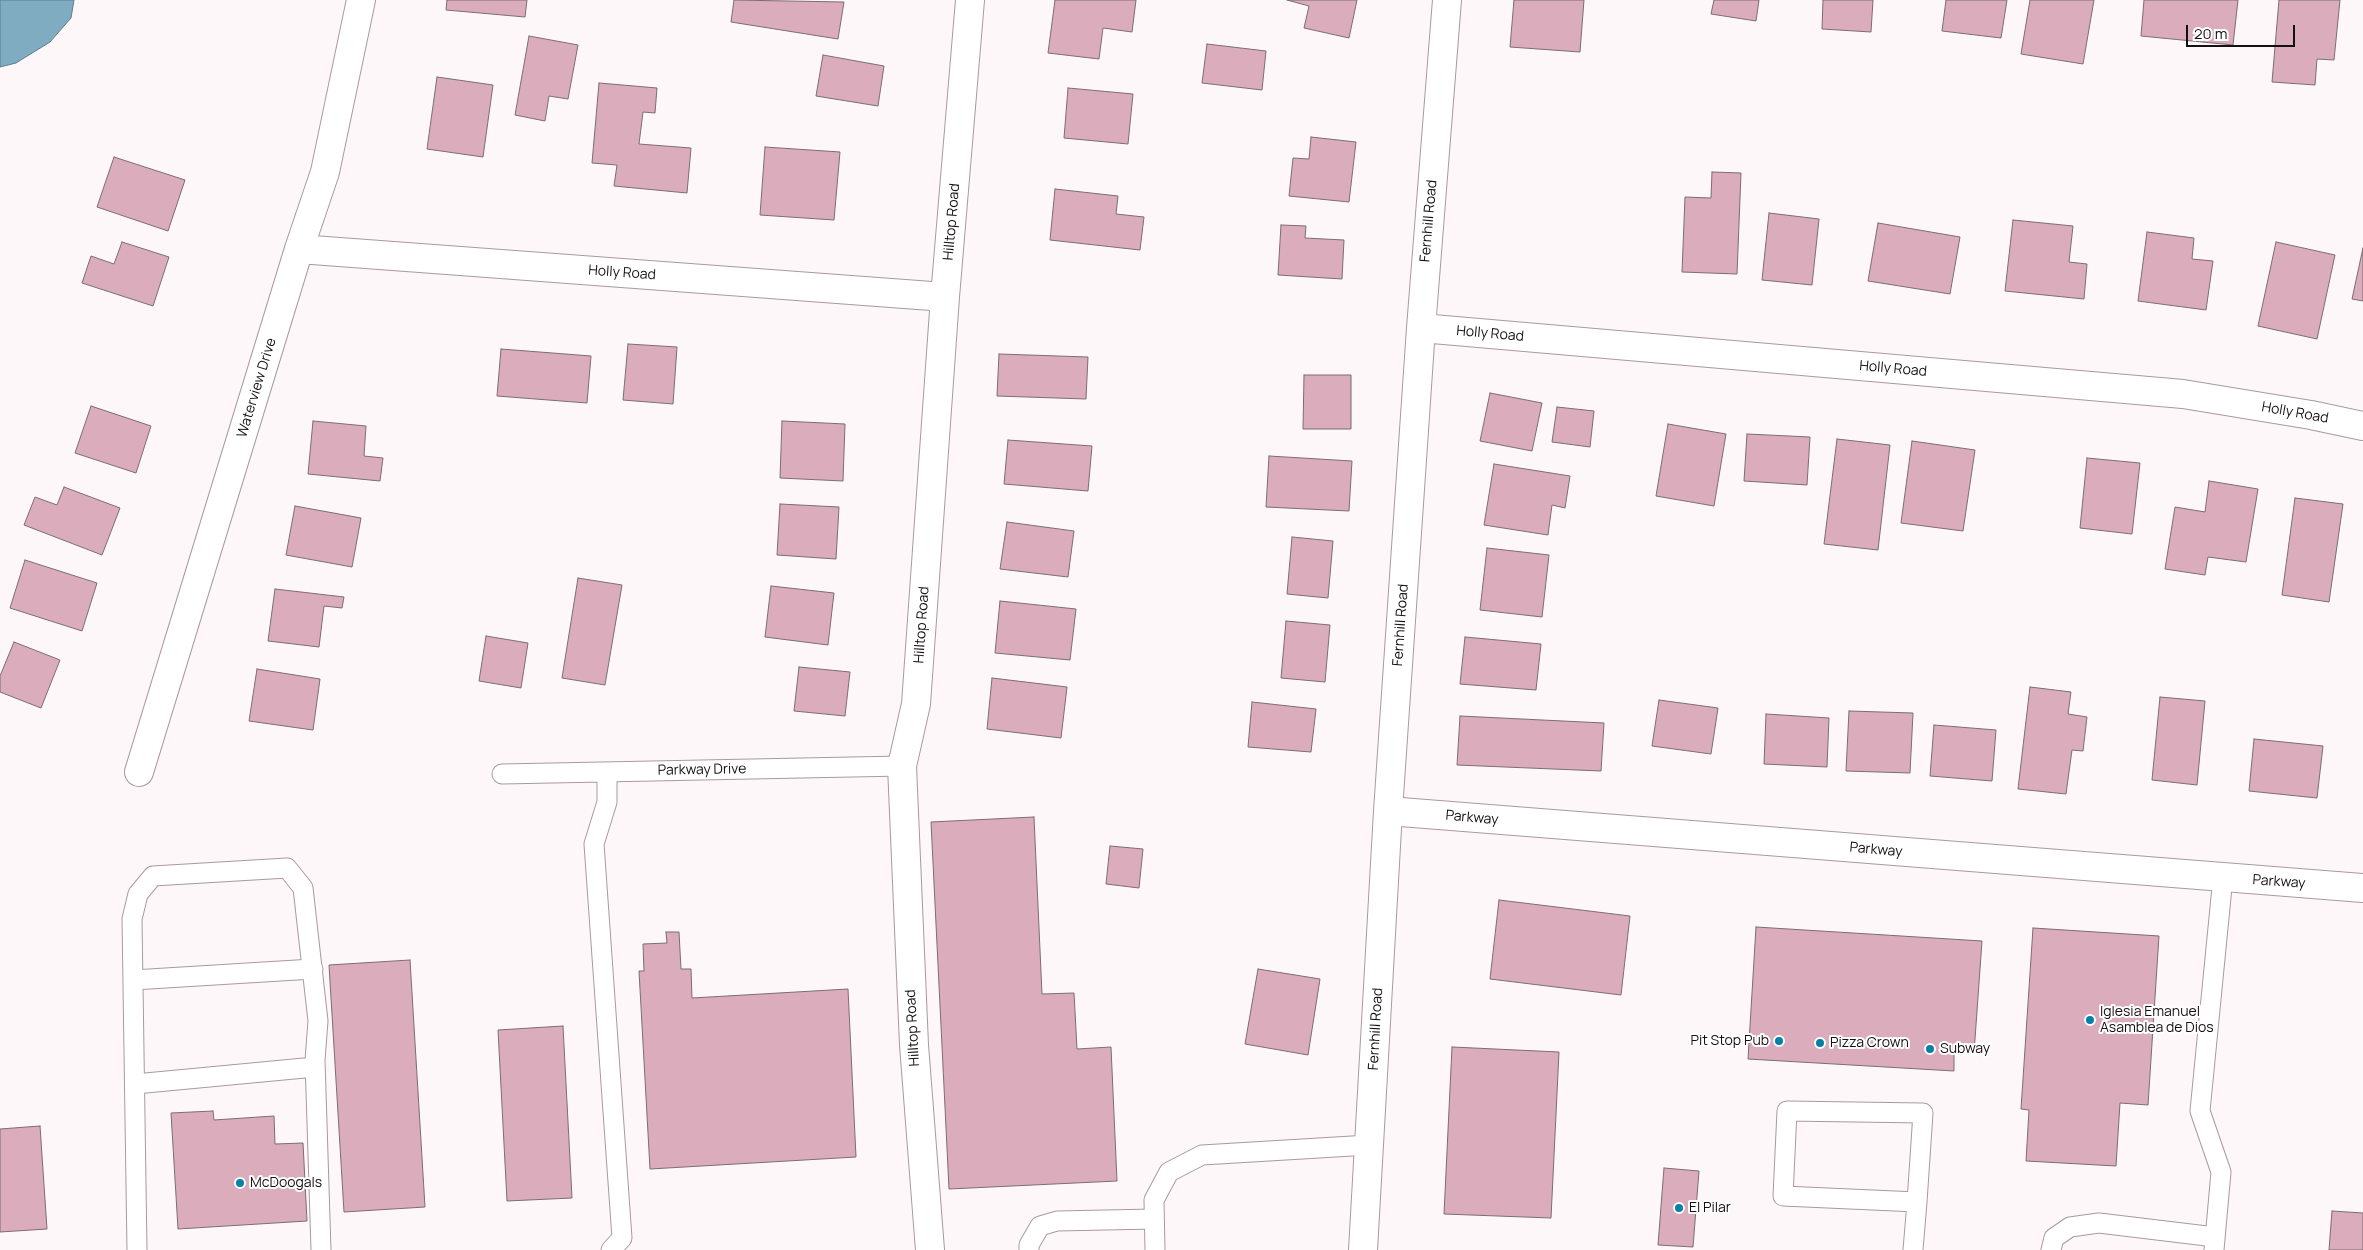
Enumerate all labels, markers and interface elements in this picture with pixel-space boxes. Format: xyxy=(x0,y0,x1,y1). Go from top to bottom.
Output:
scale bar xyxy=(2188,15,2297,47)
text: 20 m xyxy=(2194,23,2227,44)
street label: Fernhill Road xyxy=(1417,179,1441,263)
street label: Hilltop Road xyxy=(940,183,964,261)
street label: Holly Road xyxy=(588,262,656,284)
street label: Holly Road xyxy=(1456,323,1524,345)
street label: Waterview Drive xyxy=(234,336,280,440)
street label: Holly Road xyxy=(1859,358,1927,380)
street label: Holly Road xyxy=(2260,399,2330,427)
street label: Fernhill Road xyxy=(1390,583,1412,667)
street label: Hilltop Road xyxy=(911,586,933,664)
street label: Parkway Drive xyxy=(658,761,746,779)
street label: Parkway xyxy=(1445,807,1499,829)
street label: Parkway xyxy=(1849,839,1903,861)
street label: Parkway xyxy=(2252,872,2306,892)
street label: Fernhill Road xyxy=(1365,987,1387,1071)
street label: Hilltop Road xyxy=(903,989,923,1067)
place label: Iglesia Emanuel Asamblea de Dios xyxy=(2100,1004,2214,1036)
marker: Iglesia Emanuel Asamblea de Dios xyxy=(2084,1014,2096,1026)
place label: Pit Stop Pub xyxy=(1690,1033,1769,1049)
marker: Pit Stop Pub xyxy=(1773,1035,1785,1047)
place label: Pizza Crown xyxy=(1830,1035,1909,1051)
marker: Pizza Crown xyxy=(1814,1037,1826,1049)
place label: Subway xyxy=(1940,1041,1990,1057)
marker: Subway xyxy=(1924,1043,1936,1055)
place label: McDoogals xyxy=(250,1175,322,1191)
marker: McDoogals xyxy=(234,1177,246,1189)
place label: El Pilar xyxy=(1689,1200,1731,1216)
marker: El Pilar xyxy=(1673,1202,1685,1214)

